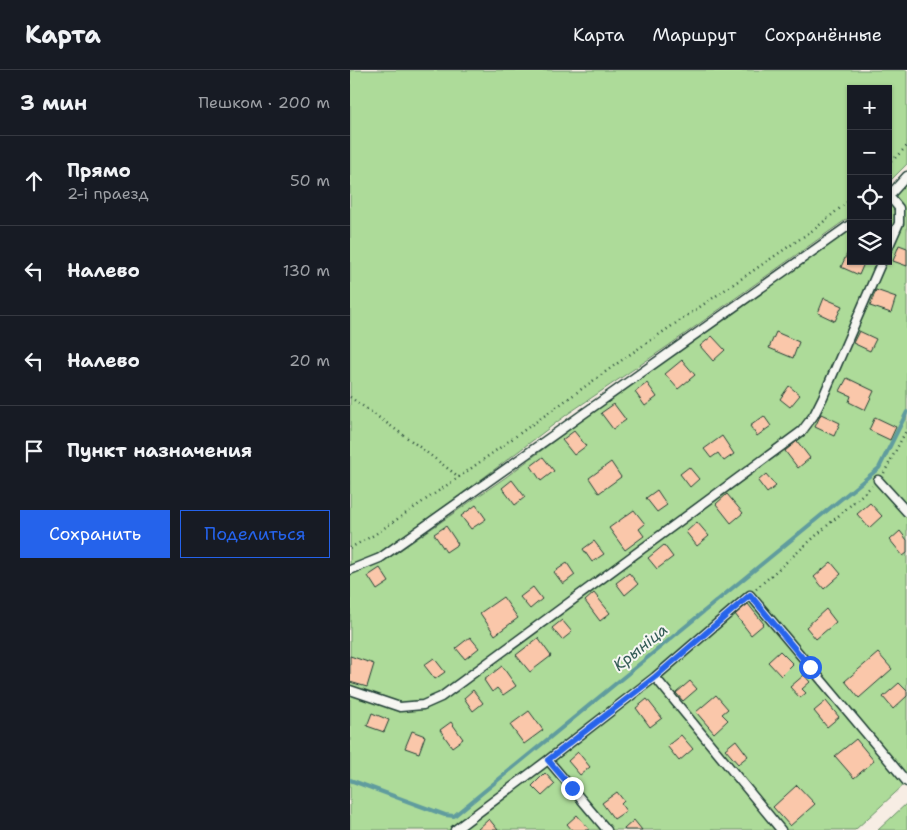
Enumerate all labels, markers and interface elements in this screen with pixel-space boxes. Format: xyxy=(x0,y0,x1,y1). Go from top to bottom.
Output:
text: Карта xyxy=(25,19,101,51)
text: Карта xyxy=(573,23,624,47)
text: Маршрут xyxy=(652,23,736,47)
text: Сохранённые xyxy=(764,23,882,47)
map controls xyxy=(847,85,892,265)
button: + xyxy=(847,85,892,130)
text: 3 мин xyxy=(20,89,87,117)
text: Пешком · 200 m xyxy=(199,92,330,113)
button: − xyxy=(847,130,892,175)
text: Прямо xyxy=(67,158,131,183)
icon: ahead xyxy=(20,167,48,195)
text: 50 m xyxy=(290,170,330,191)
button: locate xyxy=(847,175,892,220)
text: 2-і праезд xyxy=(67,183,149,204)
button: layers xyxy=(847,220,892,265)
icon: left xyxy=(20,257,48,285)
text: Налево xyxy=(67,258,140,283)
text: 130 m xyxy=(283,260,330,281)
icon: left xyxy=(20,347,48,375)
text: Налево xyxy=(67,348,140,373)
text: 20 m xyxy=(289,350,330,371)
icon: arrive xyxy=(20,437,48,465)
text: Пункт назначения xyxy=(67,438,252,463)
button: Сохранить xyxy=(20,510,170,558)
button: Поделиться xyxy=(180,510,330,558)
water label: Крыніца xyxy=(609,619,672,676)
route start xyxy=(799,656,822,679)
route end xyxy=(561,777,584,800)

